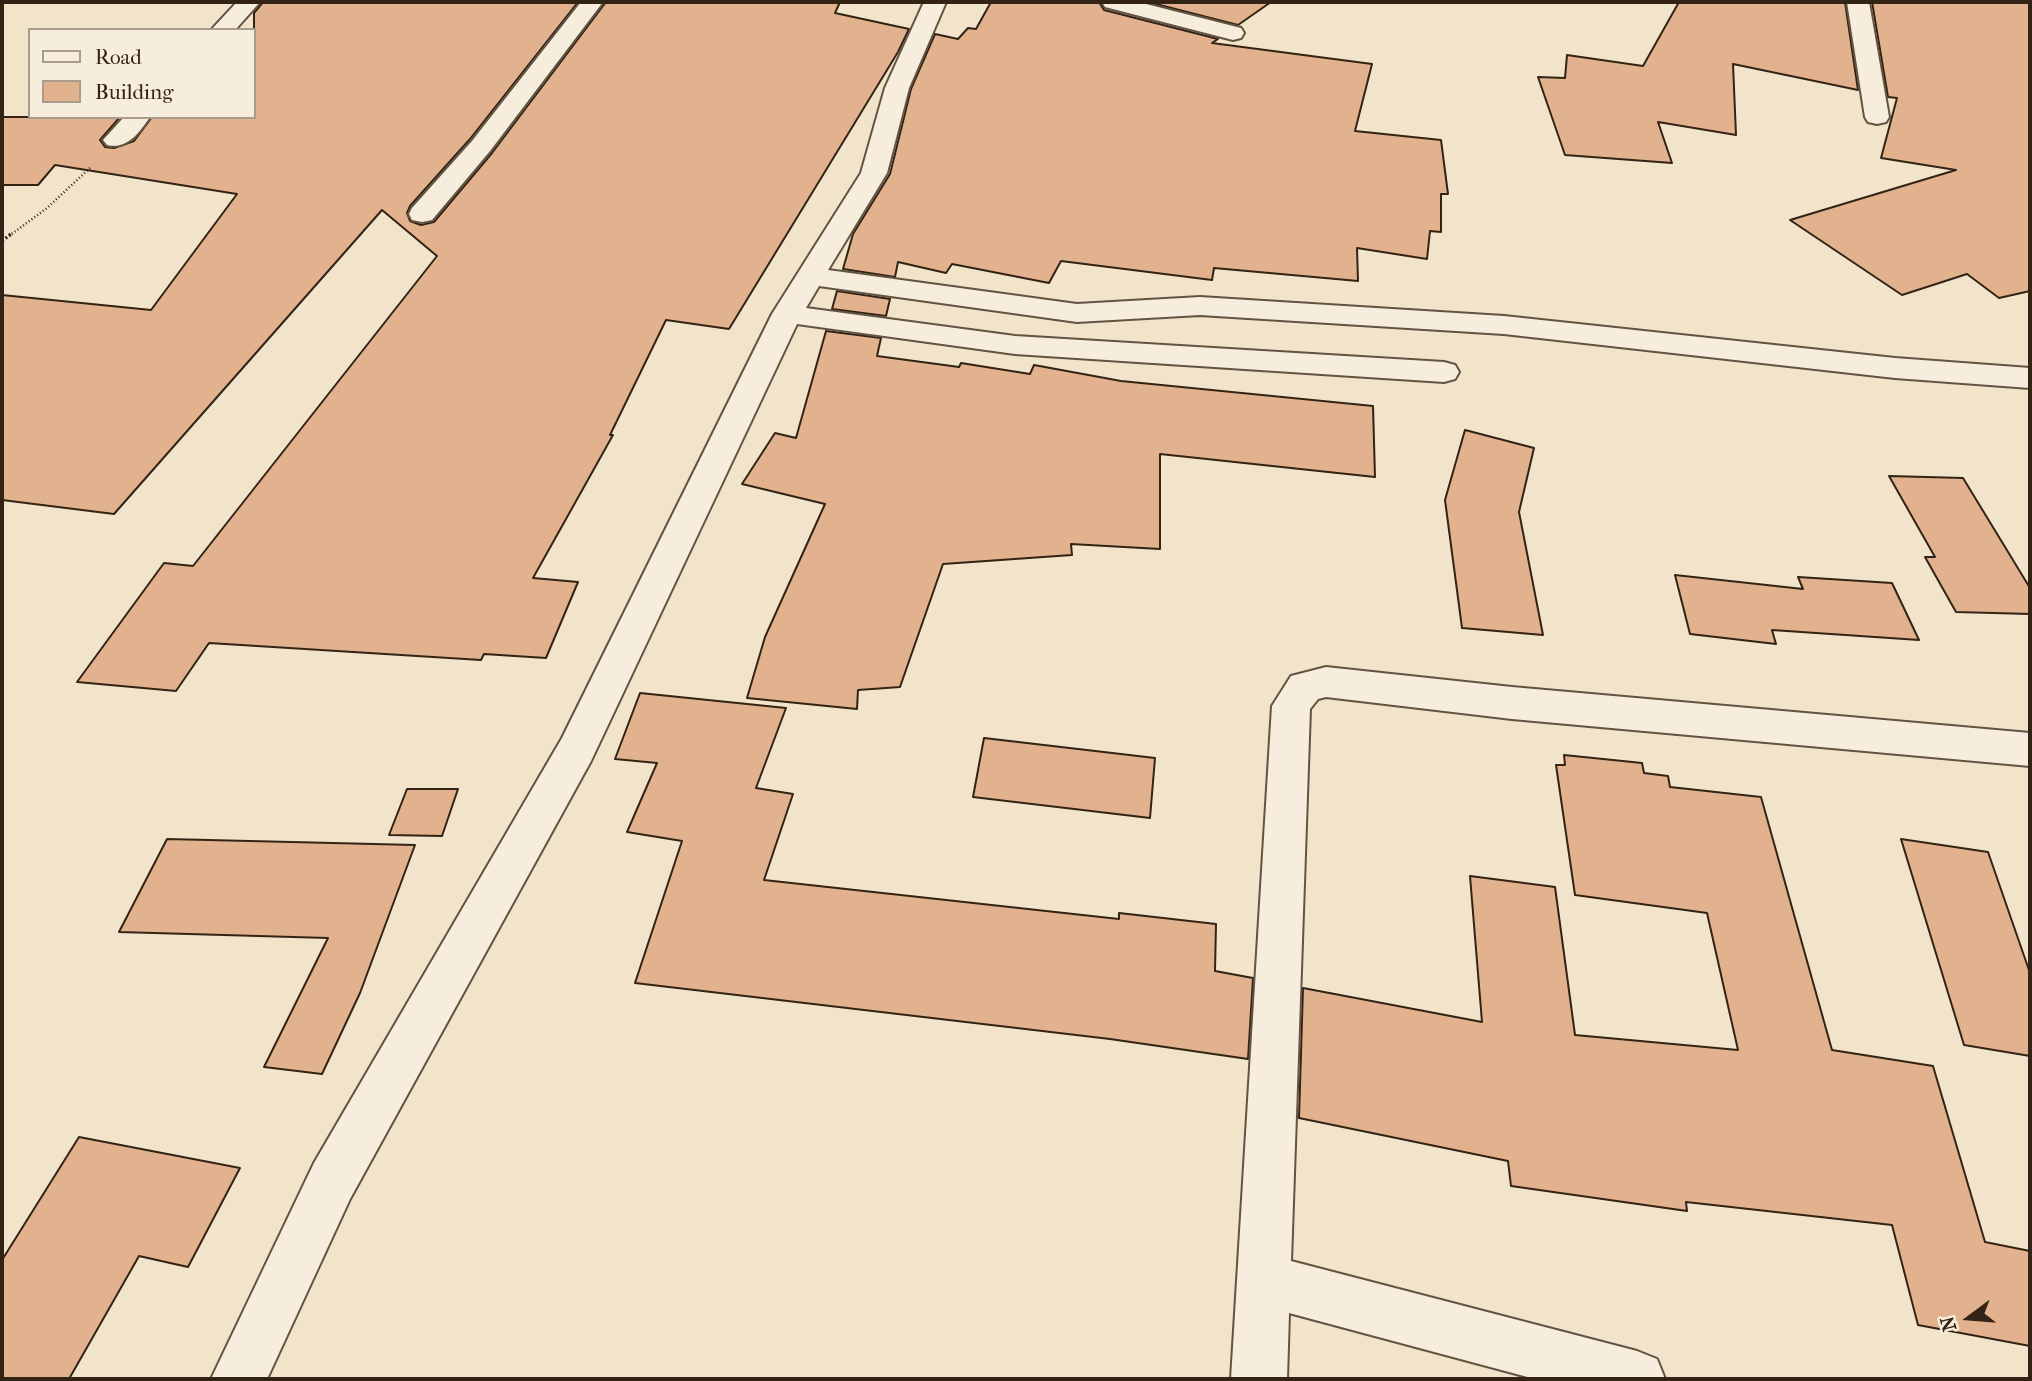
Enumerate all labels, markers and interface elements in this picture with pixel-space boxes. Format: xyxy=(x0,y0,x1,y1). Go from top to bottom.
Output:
legend xyxy=(28,28,256,119)
text: Road xyxy=(95,45,142,69)
text: Building xyxy=(95,80,173,104)
north arrow xyxy=(1934,1283,2004,1353)
text: N xyxy=(1936,1314,1961,1334)

